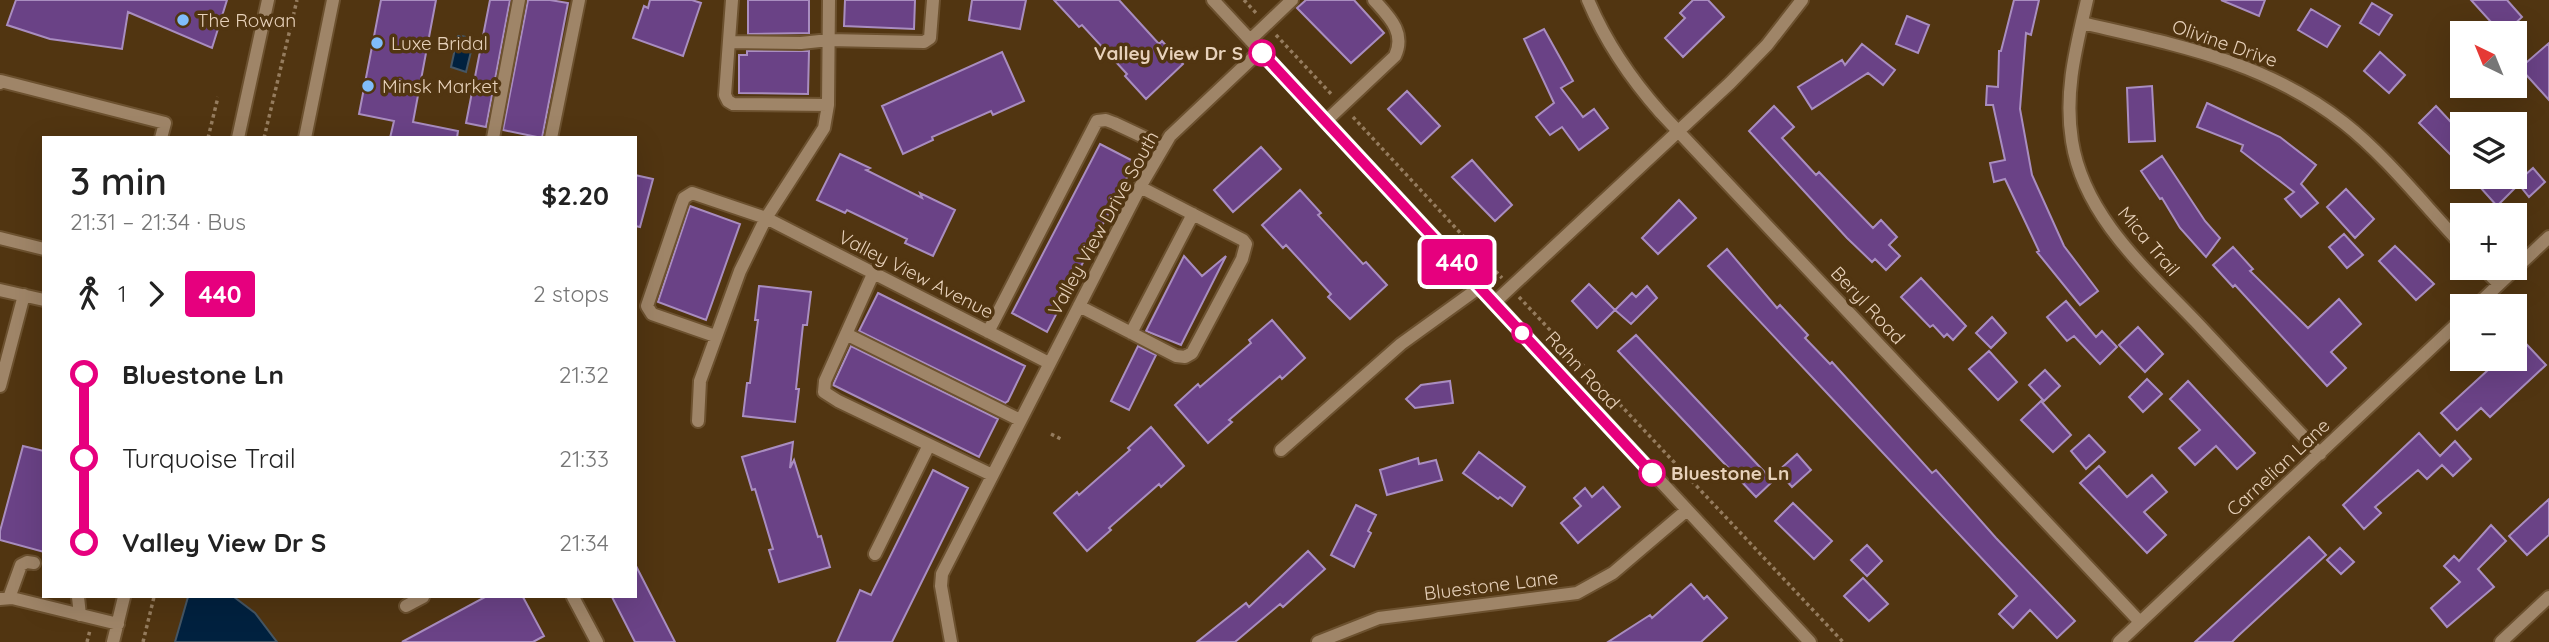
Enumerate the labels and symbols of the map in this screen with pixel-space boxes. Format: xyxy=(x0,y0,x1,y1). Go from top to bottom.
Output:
place label: The Rowan xyxy=(197,8,296,32)
marker: The Rowan xyxy=(175,12,191,28)
street label: Olivine Drive xyxy=(2169,14,2281,72)
north arrow xyxy=(2450,21,2527,98)
place label: Luxe Bridal xyxy=(391,31,488,55)
marker: Luxe Bridal xyxy=(369,35,385,51)
marker: Valley View Dr S xyxy=(1249,40,1275,66)
place label: Valley View Dr S xyxy=(1094,41,1243,65)
place label: Minsk Market xyxy=(382,74,499,98)
marker: Minsk Market xyxy=(360,78,376,94)
street label: Valley View Drive South xyxy=(1042,127,1164,319)
street label: Mica Trail xyxy=(2113,201,2185,281)
street label: Valley View Avenue xyxy=(834,224,998,324)
line badge: 440 xyxy=(1417,239,1497,285)
street label: Beryl Road xyxy=(1826,261,1910,349)
unlabelled marker xyxy=(1512,323,1532,343)
street label: Rahn Road xyxy=(1541,326,1625,414)
street label: Carnelian Lane xyxy=(2221,413,2335,521)
marker: Bluestone Ln xyxy=(1639,460,1665,486)
place label: Bluestone Ln xyxy=(1671,461,1789,485)
street label: Bluestone Lane xyxy=(1422,565,1560,605)

